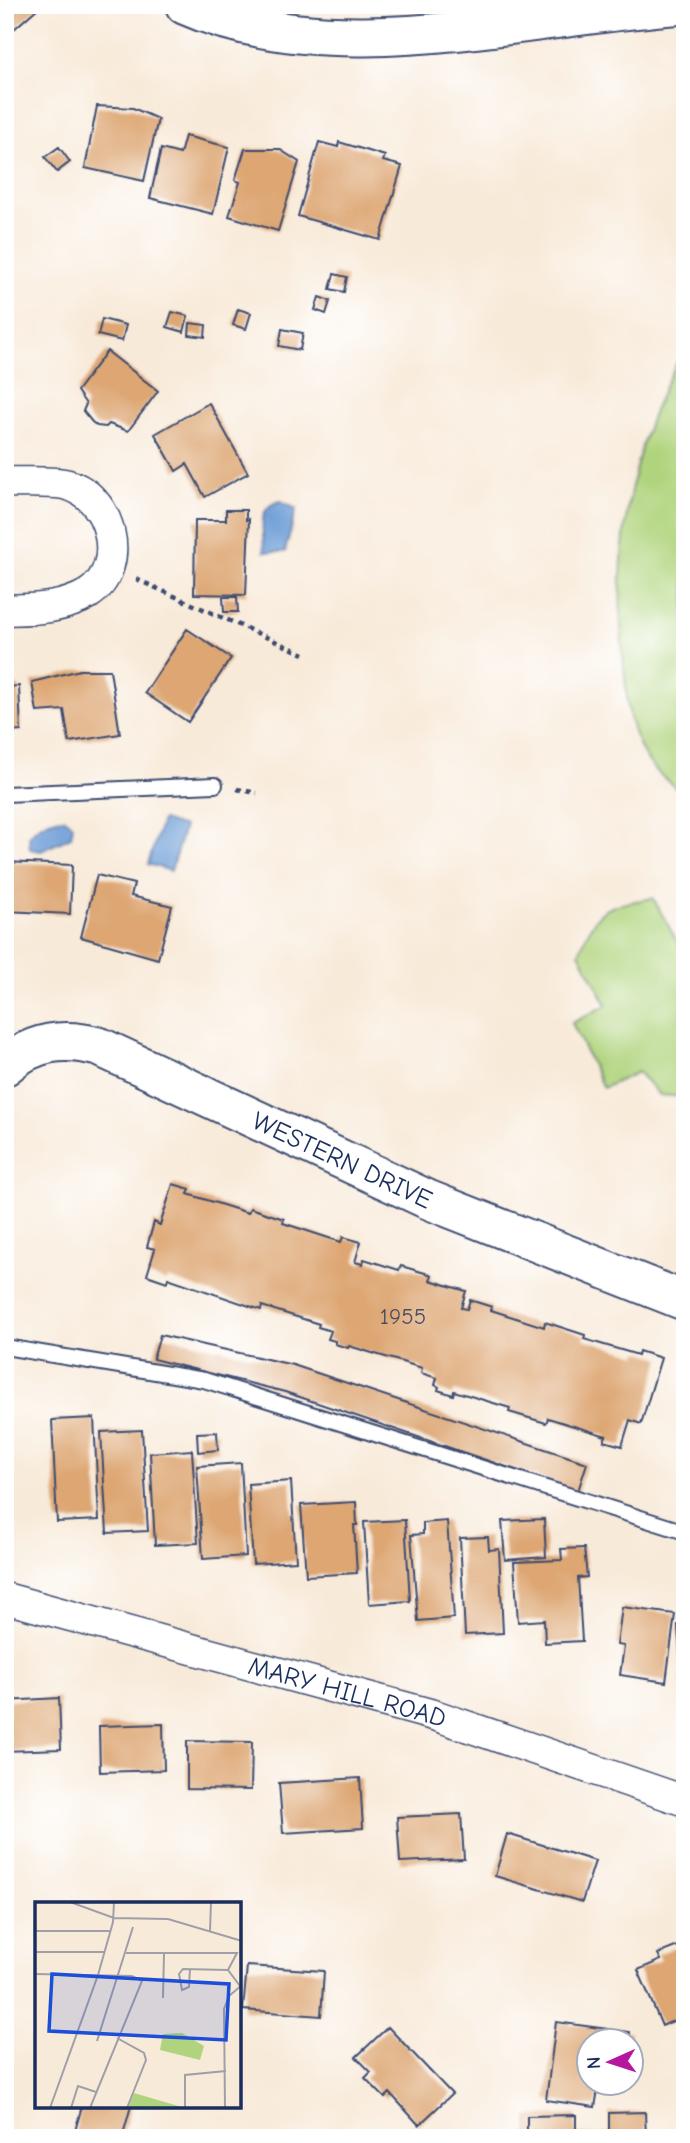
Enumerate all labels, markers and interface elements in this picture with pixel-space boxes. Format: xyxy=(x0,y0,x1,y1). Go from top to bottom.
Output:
street label: WESTERN DRIVE xyxy=(247,1106,437,1215)
house number: 1955 xyxy=(380,1303,426,1330)
street label: MARY HILL ROAD xyxy=(245,1651,450,1734)
inset map xyxy=(35,1902,242,2108)
north arrow xyxy=(574,2028,644,2098)
text: N xyxy=(583,2056,605,2070)

